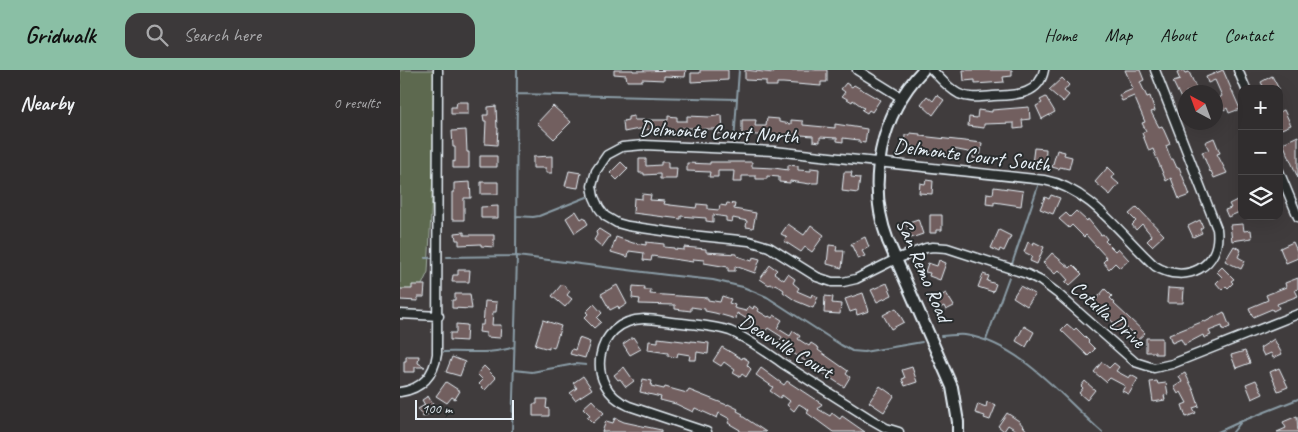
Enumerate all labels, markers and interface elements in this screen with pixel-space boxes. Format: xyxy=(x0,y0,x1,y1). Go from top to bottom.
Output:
search box xyxy=(125,13,475,58)
text: Gridwalk xyxy=(25,20,95,50)
icon: search xyxy=(143,21,171,49)
text: Search here xyxy=(183,23,261,47)
text: Home xyxy=(1044,24,1077,46)
text: Map xyxy=(1105,24,1132,46)
text: About xyxy=(1160,24,1196,46)
text: Contact xyxy=(1224,24,1273,46)
north arrow xyxy=(1178,85,1223,130)
map controls xyxy=(1238,85,1283,220)
button: + xyxy=(1238,85,1283,130)
text: Nearby xyxy=(20,90,73,116)
text: 0 results xyxy=(333,93,380,113)
street label: Delmonte Court North xyxy=(639,115,800,149)
button: − xyxy=(1238,130,1283,175)
street label: Delmonte Court South xyxy=(892,132,1053,178)
button: layers xyxy=(1238,175,1283,220)
street label: San Remo Road xyxy=(890,214,959,329)
street label: Cotulla Drive xyxy=(1065,274,1152,354)
street label: Deauville Court xyxy=(734,308,839,385)
scale bar xyxy=(415,397,514,420)
text: 100 m xyxy=(422,400,452,417)

